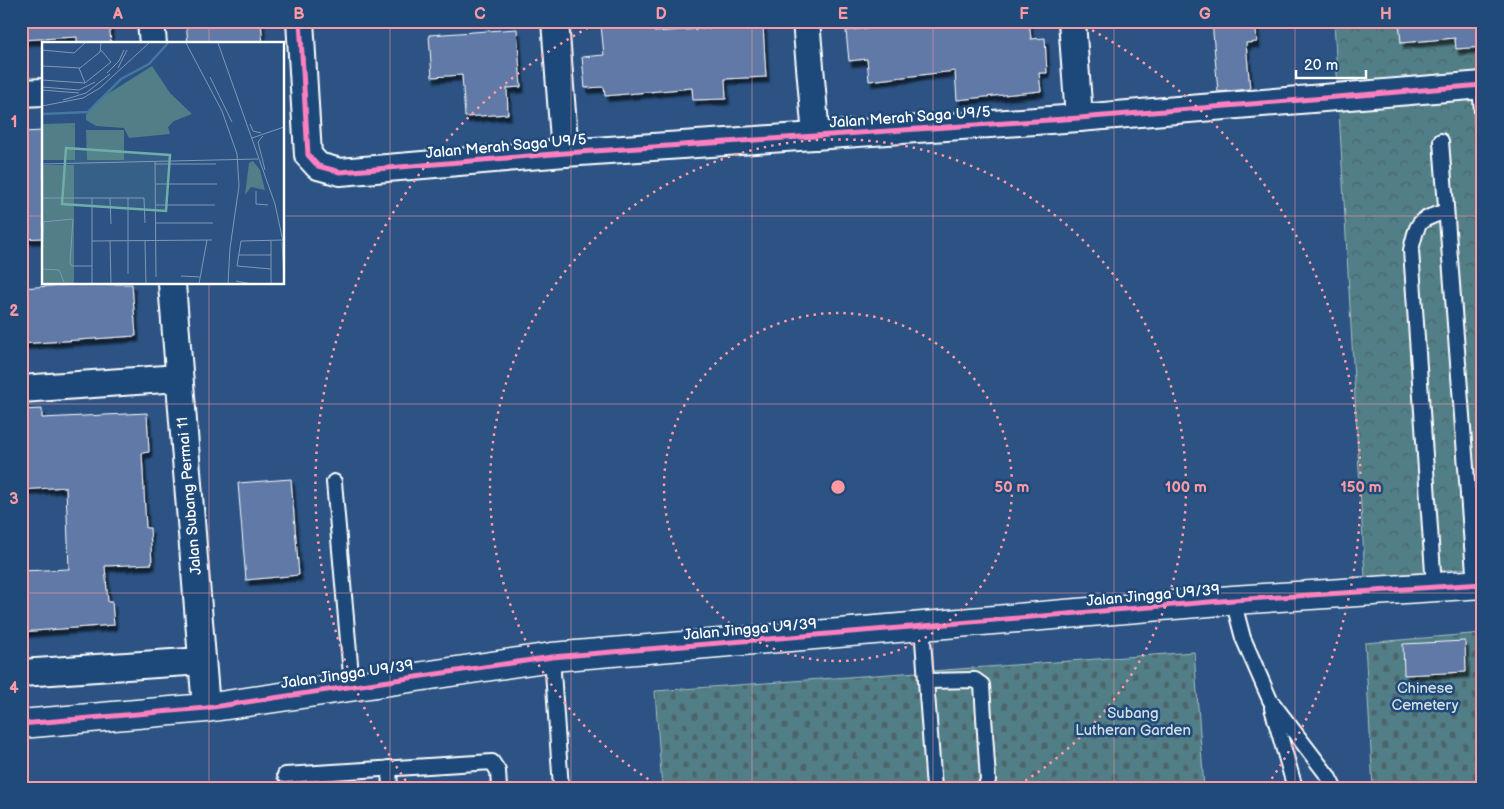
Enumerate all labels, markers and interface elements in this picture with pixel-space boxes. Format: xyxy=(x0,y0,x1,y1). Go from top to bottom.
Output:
text: A xyxy=(112,5,123,24)
text: B xyxy=(293,5,305,24)
text: C xyxy=(474,5,486,24)
text: D xyxy=(655,5,667,24)
text: E xyxy=(838,5,848,24)
text: F xyxy=(1019,5,1029,24)
text: G xyxy=(1199,5,1211,24)
text: H xyxy=(1380,5,1392,24)
inset map xyxy=(42,42,285,285)
scale bar xyxy=(1296,48,1366,80)
text: 20 m xyxy=(1304,56,1338,75)
street label: Jalan Merah Saga U9/5 xyxy=(829,102,991,133)
text: 1 xyxy=(11,113,17,132)
street label: Jalan Merah Saga U9/5 xyxy=(425,130,587,163)
text: 2 xyxy=(9,302,19,321)
street label: Jalan Subang Permai 11 xyxy=(173,416,206,576)
centre of rings xyxy=(829,478,847,496)
text: 50 m xyxy=(995,478,1030,497)
text: 100 m xyxy=(1165,478,1207,497)
text: 150 m xyxy=(1340,478,1382,497)
text: 3 xyxy=(9,490,19,509)
street label: Jalan Jingga U9/39 xyxy=(1086,580,1221,611)
street label: Jalan Jingga U9/39 xyxy=(683,614,818,645)
street label: Jalan Jingga U9/39 xyxy=(280,656,415,693)
text: 4 xyxy=(9,679,19,698)
park label: Chinese Cemetery xyxy=(1392,679,1459,715)
park label: Subang Lutheran Garden xyxy=(1075,704,1191,740)

